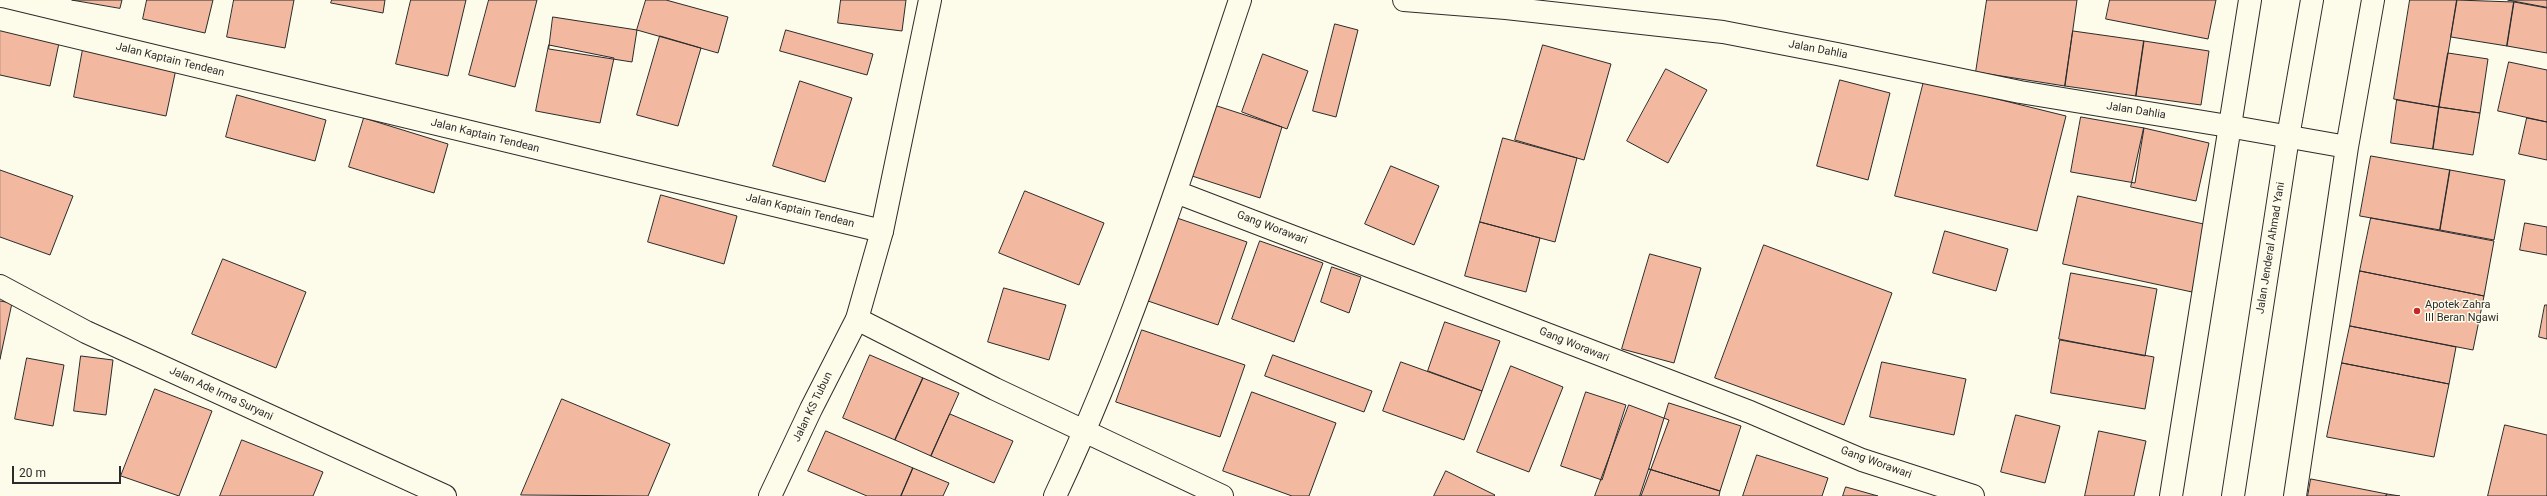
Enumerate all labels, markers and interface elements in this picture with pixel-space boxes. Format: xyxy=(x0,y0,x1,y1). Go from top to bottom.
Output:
street label: Jalan Dahlia xyxy=(1787,38,1849,62)
street label: Jalan Kaptain Tendean xyxy=(114,40,226,80)
street label: Jalan Dahlia xyxy=(2105,100,2167,122)
street label: Jalan Kaptain Tendean xyxy=(429,116,541,156)
street label: Jalan Jenderal Ahmad Yani xyxy=(2254,181,2288,315)
street label: Jalan Kaptain Tendean xyxy=(744,191,856,231)
street label: Gang Worawari xyxy=(1235,208,1309,248)
place label: Apotek Zahra III Beran Ngawi xyxy=(2425,298,2499,324)
marker: Apotek Zahra III Beran Ngawi xyxy=(2412,306,2422,316)
street label: Gang Worawari xyxy=(1537,325,1611,365)
street label: Jalan Ade Irma Suryani xyxy=(167,364,275,424)
street label: Jalan KS Tubun xyxy=(790,370,836,444)
street label: Gang Worawari xyxy=(1839,444,1913,482)
scale bar xyxy=(14,458,123,484)
text: 20 m xyxy=(19,466,46,480)

